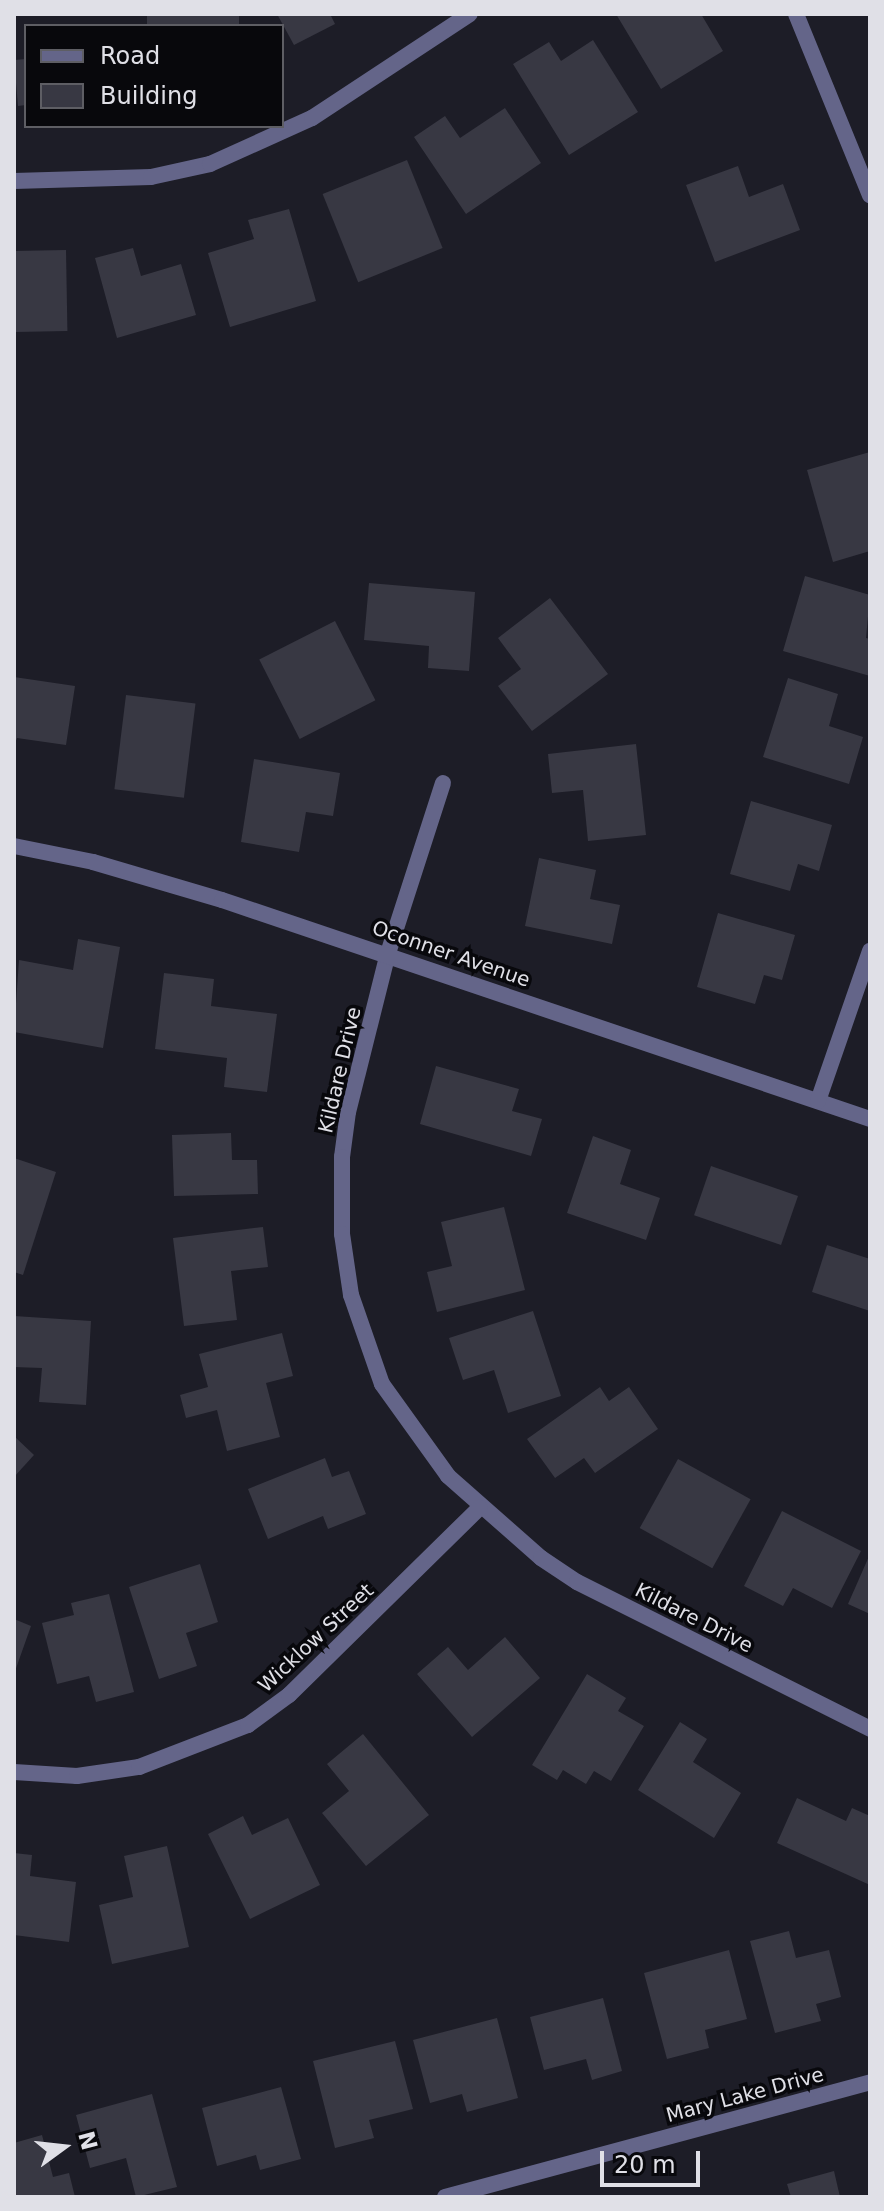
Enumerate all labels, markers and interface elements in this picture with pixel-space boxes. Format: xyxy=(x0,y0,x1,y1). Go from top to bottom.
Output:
legend xyxy=(24,24,284,128)
text: Road xyxy=(100,42,160,70)
text: Building xyxy=(100,82,197,110)
street label: Oconner Avenue xyxy=(369,916,533,992)
street label: Kildare Drive xyxy=(314,1004,366,1136)
street label: Kildare Drive xyxy=(631,1578,757,1658)
street label: Wicklow Street xyxy=(253,1579,379,1697)
street label: Mary Lake Drive xyxy=(664,2062,826,2128)
north arrow xyxy=(24,2107,104,2187)
text: N xyxy=(73,2129,102,2153)
scale bar xyxy=(604,2135,704,2185)
text: 20 m xyxy=(614,2151,676,2179)

